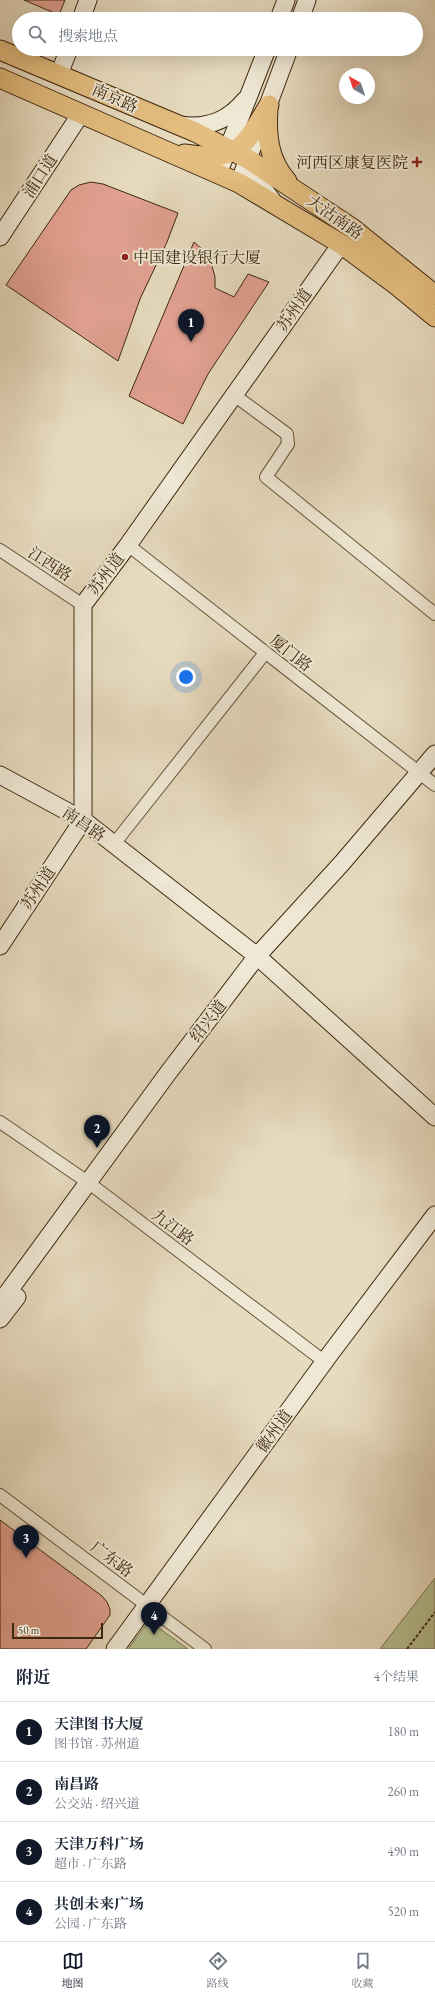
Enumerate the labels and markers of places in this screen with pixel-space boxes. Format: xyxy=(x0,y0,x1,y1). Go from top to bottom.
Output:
place label: 河西区康复医院 xyxy=(296,152,408,173)
marker: 河西区康复医院 xyxy=(411,156,423,168)
place label: 中国建设银行大厦 xyxy=(133,247,261,268)
marker: 中国建设银行大厦 xyxy=(120,252,130,262)
pin: 1 xyxy=(178,309,204,342)
pin: 2 xyxy=(84,1115,110,1148)
pin: 3 xyxy=(13,1525,39,1558)
pin: 4 xyxy=(141,1602,167,1635)

